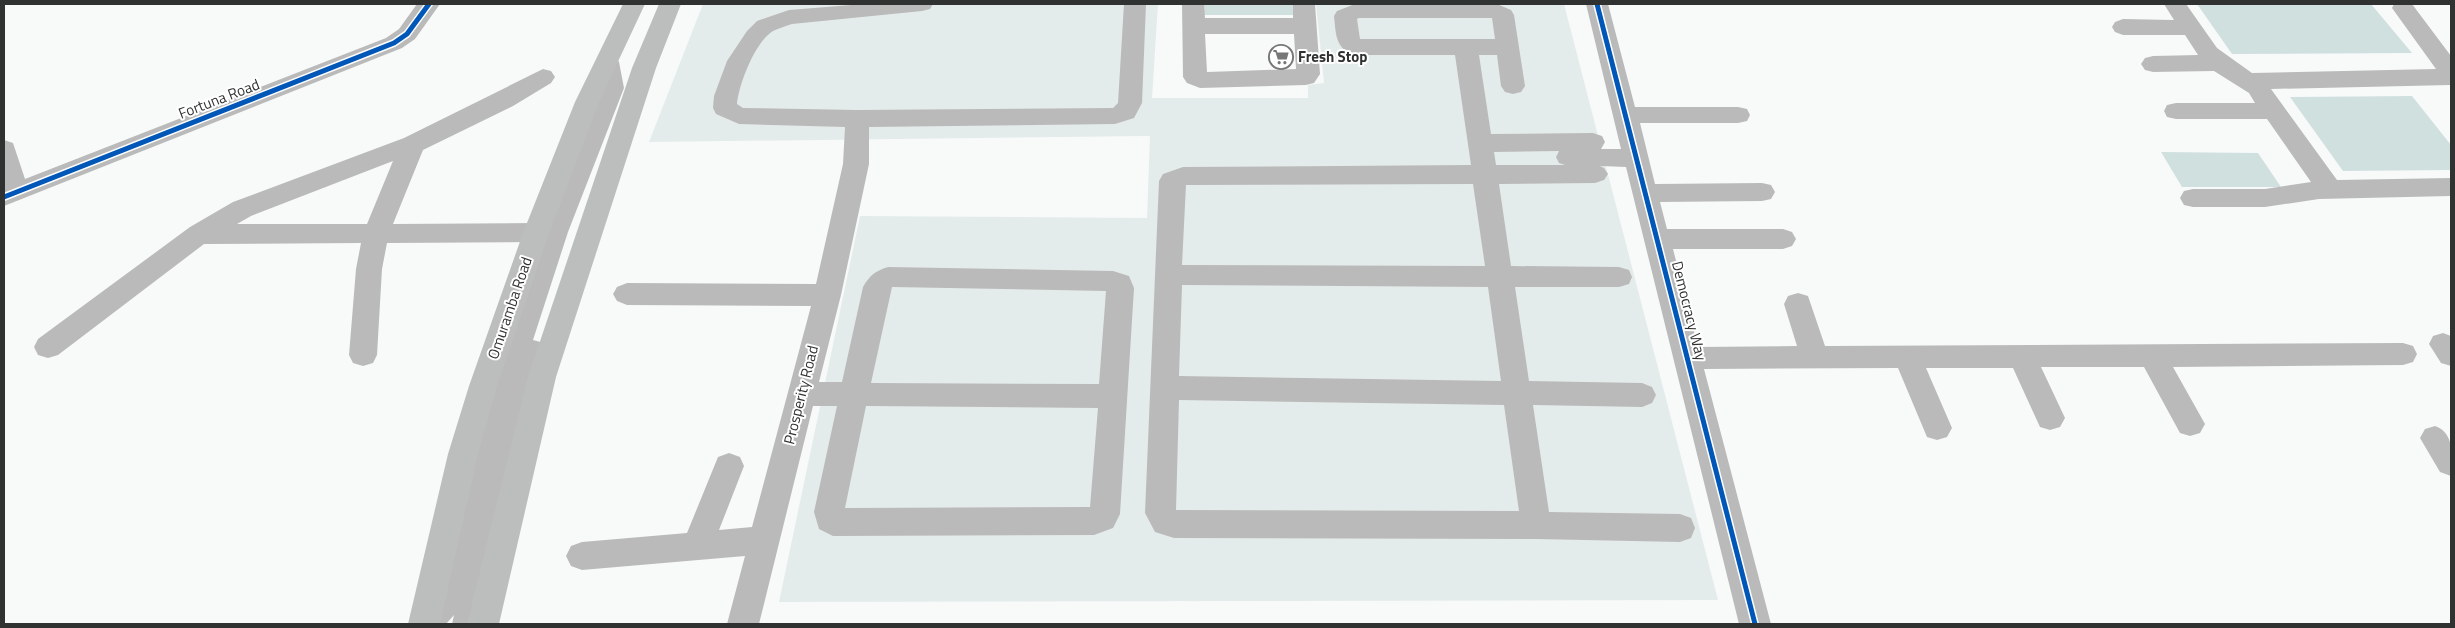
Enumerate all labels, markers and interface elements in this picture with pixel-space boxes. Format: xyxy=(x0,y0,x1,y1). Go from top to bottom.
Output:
supermarket icon: Fresh Stop xyxy=(1268,44,1294,70)
place label: Fresh Stop xyxy=(1298,45,1367,68)
street label: Fortuna Road xyxy=(175,73,263,125)
street label: Omuramba Road xyxy=(481,254,538,362)
street label: Democracy Way xyxy=(1666,259,1713,363)
street label: Prosperity Road xyxy=(777,343,824,447)

